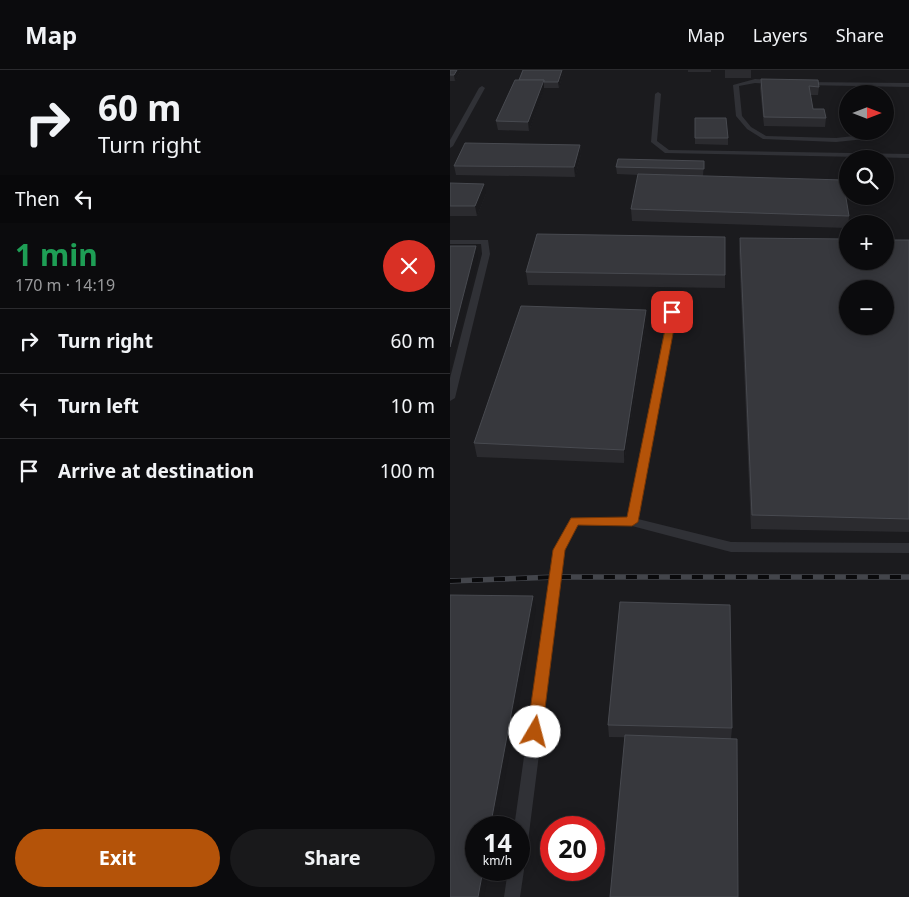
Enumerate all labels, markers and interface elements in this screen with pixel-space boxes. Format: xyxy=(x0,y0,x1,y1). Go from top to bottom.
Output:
text: Map xyxy=(25,18,77,51)
text: Map xyxy=(687,23,725,47)
text: Layers xyxy=(753,23,808,47)
text: Share xyxy=(836,23,884,47)
text: 60 m xyxy=(98,84,181,131)
north arrow xyxy=(839,85,894,140)
map controls xyxy=(839,85,894,335)
icon: right xyxy=(15,90,80,155)
text: Turn right xyxy=(98,129,201,159)
button: search xyxy=(839,150,894,205)
icon: left xyxy=(70,185,98,213)
text: Then xyxy=(15,186,60,212)
button: + xyxy=(839,215,894,270)
text: 1 min xyxy=(15,234,98,275)
button: close xyxy=(383,240,435,292)
text: 170 m · 14:19 xyxy=(15,274,115,296)
button: − xyxy=(839,280,894,335)
pin xyxy=(651,291,693,333)
icon: arrive xyxy=(658,298,686,326)
icon: right xyxy=(15,327,43,355)
text: Turn right xyxy=(58,328,153,354)
text: 60 m xyxy=(391,328,435,354)
icon: left xyxy=(15,392,43,420)
text: Turn left xyxy=(58,393,139,419)
text: 10 m xyxy=(391,393,435,419)
icon: arrive xyxy=(15,457,43,485)
text: Arrive at destination xyxy=(58,458,254,484)
text: 100 m xyxy=(380,458,435,484)
position arrow xyxy=(508,705,560,757)
speed limit sign: 20 xyxy=(540,816,605,881)
text: 14 xyxy=(483,825,512,859)
button: Exit xyxy=(15,829,220,887)
button: Share xyxy=(230,829,435,887)
text: km/h xyxy=(483,852,512,869)

